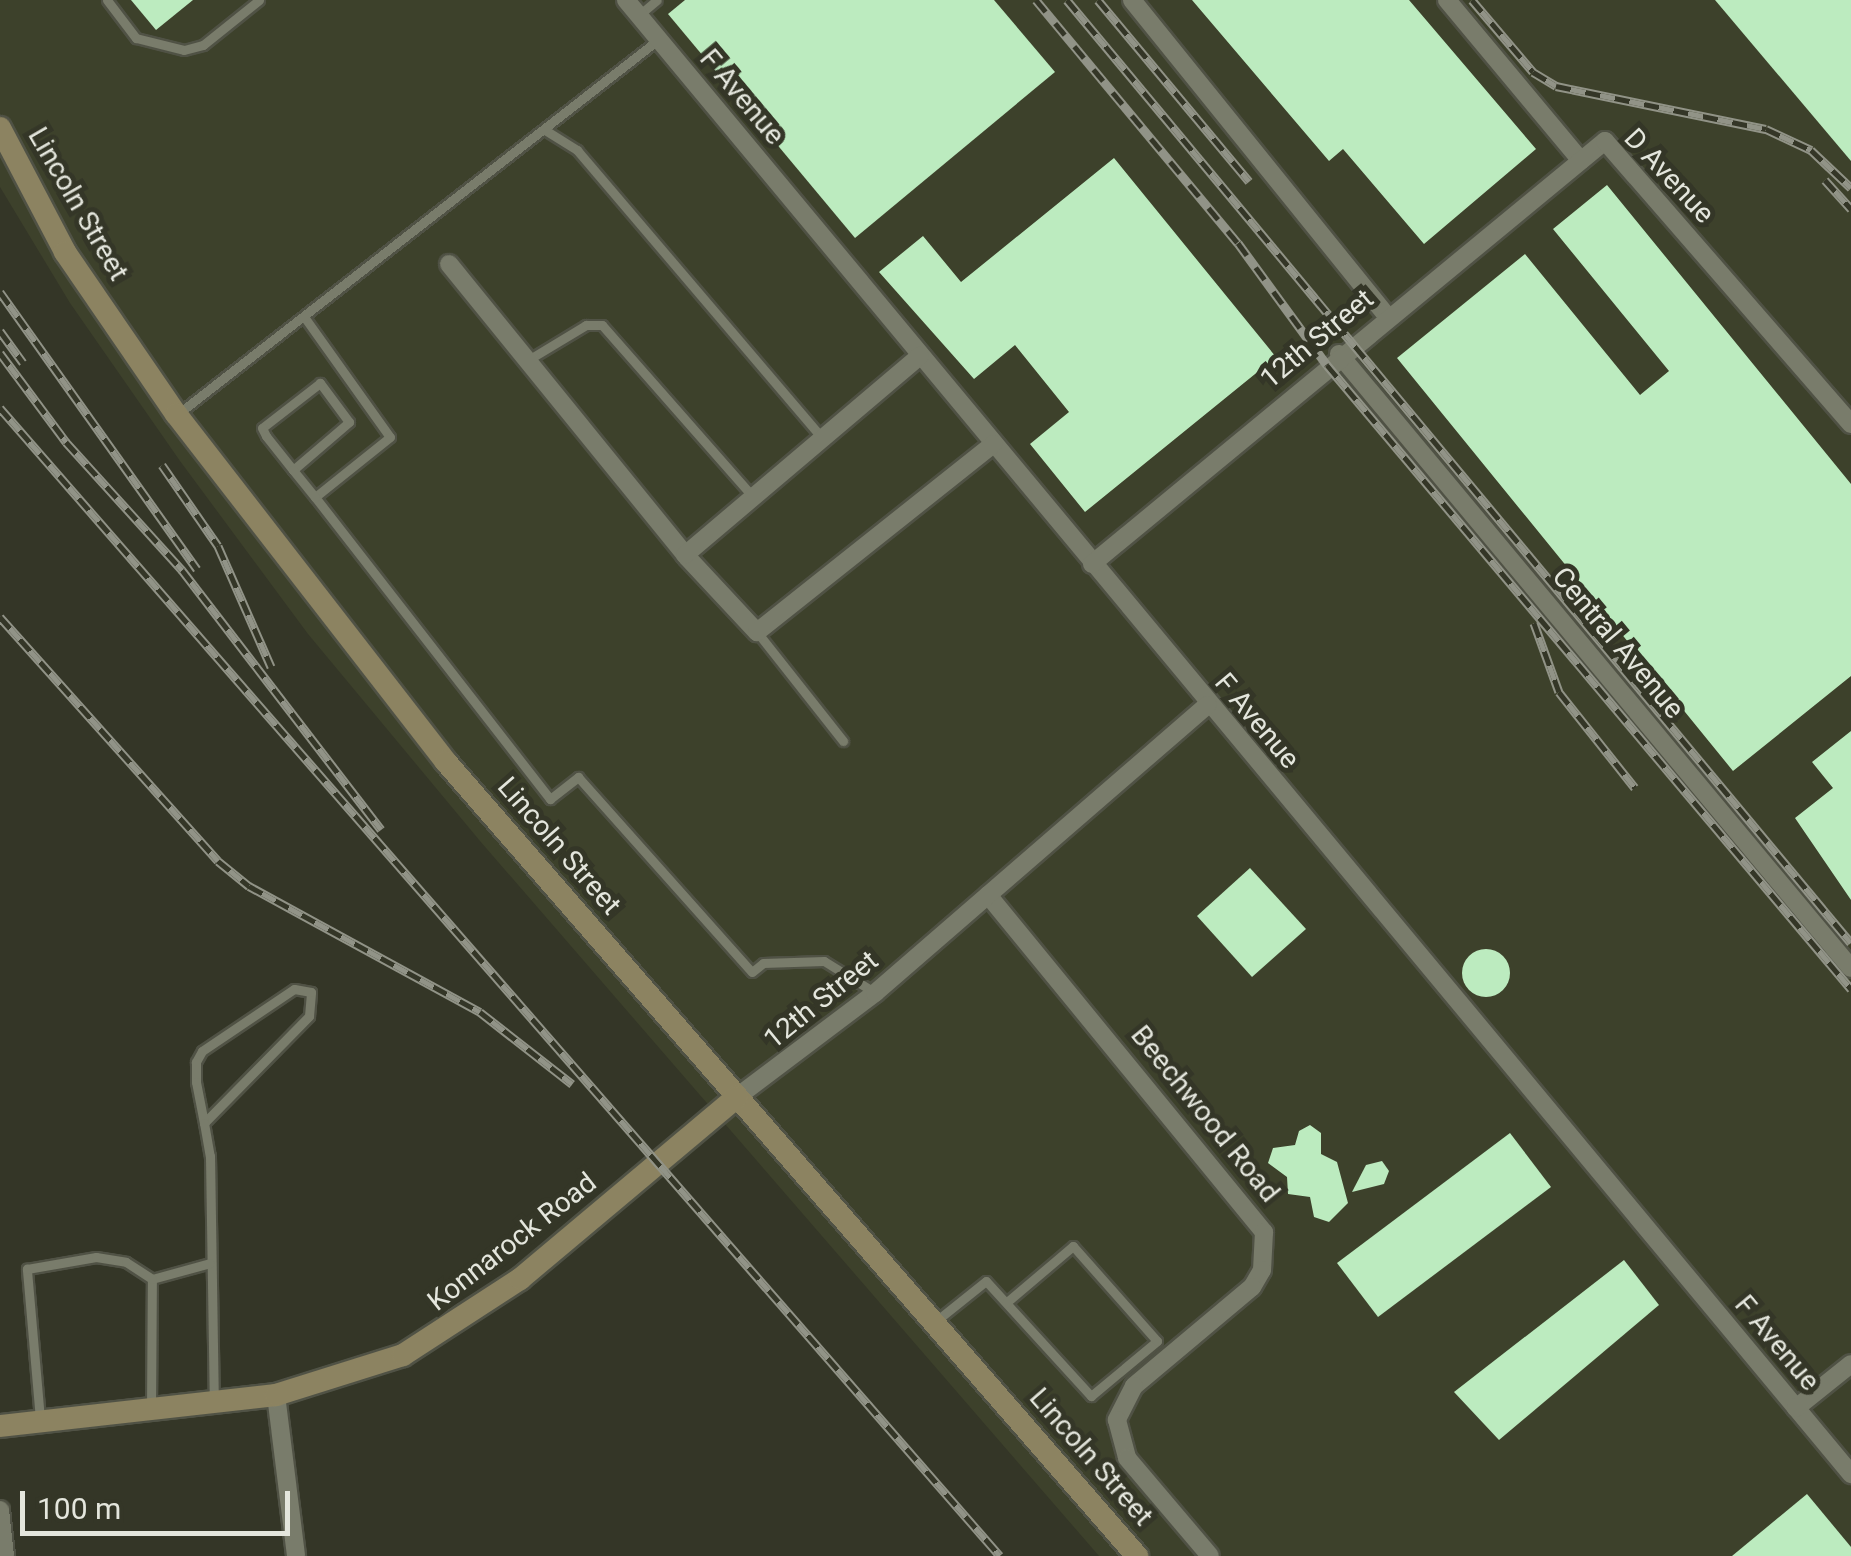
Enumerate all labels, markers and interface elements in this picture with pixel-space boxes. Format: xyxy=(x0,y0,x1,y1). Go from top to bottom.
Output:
street label: F Avenue xyxy=(692,43,792,151)
street label: Lincoln Street xyxy=(21,122,135,286)
street label: D Avenue xyxy=(1617,122,1721,230)
street label: 12th Street xyxy=(1254,282,1380,396)
street label: Central Avenue xyxy=(1545,561,1691,725)
street label: F Avenue xyxy=(1207,667,1307,775)
street label: Lincoln Street xyxy=(490,770,628,922)
street label: 12th Street xyxy=(757,944,885,1056)
street label: Beechwood Road xyxy=(1124,1019,1286,1209)
street label: Konnarock Road xyxy=(421,1166,603,1318)
street label: F Avenue xyxy=(1727,1289,1827,1397)
street label: Lincoln Street xyxy=(1022,1381,1160,1533)
scale bar xyxy=(25,1471,295,1533)
text: 100 m xyxy=(37,1491,121,1526)

